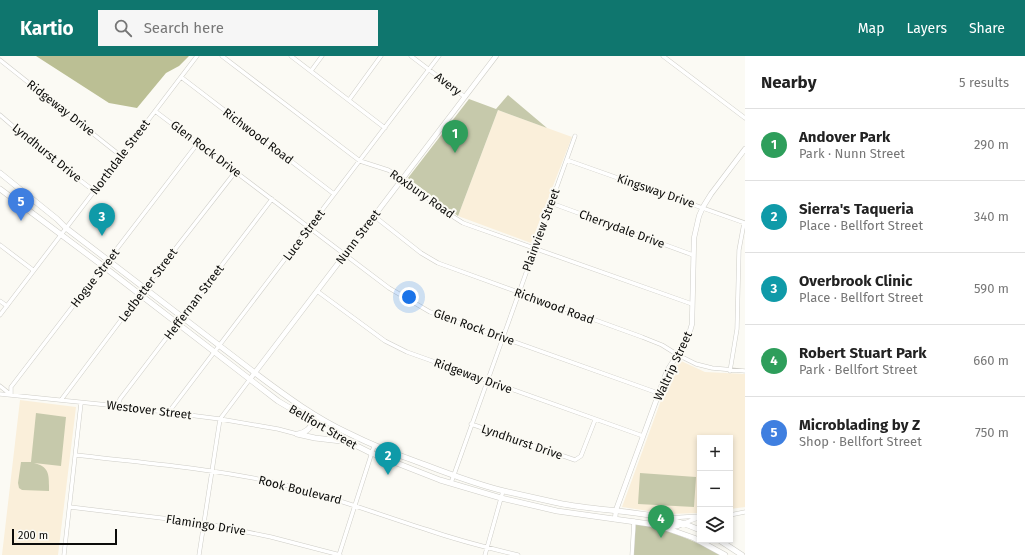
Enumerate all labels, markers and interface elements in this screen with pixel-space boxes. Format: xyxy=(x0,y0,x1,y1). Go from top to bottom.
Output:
search box xyxy=(98,10,378,46)
text: Kartio xyxy=(20,17,74,40)
icon: search xyxy=(112,17,134,39)
text: Search here xyxy=(144,19,224,37)
text: Map xyxy=(858,20,884,37)
text: Layers xyxy=(906,20,947,37)
text: Share xyxy=(969,20,1005,37)
street label: Avery xyxy=(432,69,464,99)
text: Nearby xyxy=(761,72,816,93)
text: 5 results xyxy=(959,75,1009,90)
street label: Ridgeway Drive xyxy=(24,77,98,139)
street label: Richwood Road xyxy=(220,105,296,167)
street label: Northdale Street xyxy=(87,116,153,197)
street label: Glen Rock Drive xyxy=(168,118,244,180)
pin: 1 xyxy=(442,120,468,153)
street label: Lyndhurst Drive xyxy=(10,121,84,185)
text: Andover Park xyxy=(799,128,890,146)
text: 1 xyxy=(771,137,777,152)
text: 290 m xyxy=(974,137,1009,152)
text: Park · Nunn Street xyxy=(799,146,905,161)
street label: Roxbury Road xyxy=(387,167,457,221)
street label: Kingsway Drive xyxy=(615,171,697,211)
street label: Plainview Street xyxy=(519,186,563,273)
pin: 5 xyxy=(8,188,34,221)
text: Sierra's Taqueria xyxy=(799,200,914,218)
pin: 3 xyxy=(89,203,115,236)
street label: Luce Street xyxy=(280,206,328,263)
street label: Nunn Street xyxy=(333,206,384,267)
street label: Cherrydale Drive xyxy=(577,207,667,251)
text: 2 xyxy=(771,209,777,224)
text: 340 m xyxy=(974,209,1009,224)
text: Place · Bellfort Street xyxy=(799,218,923,233)
street label: Hogue Street xyxy=(68,245,123,310)
street label: Ledbetter Street xyxy=(116,245,181,325)
street label: Heffernan Street xyxy=(161,261,227,342)
text: Overbrook Clinic xyxy=(799,272,912,290)
text: 3 xyxy=(771,281,777,296)
text: 590 m xyxy=(974,281,1009,296)
street label: Richwood Road xyxy=(512,285,596,327)
your location xyxy=(399,287,419,307)
text: Place · Bellfort Street xyxy=(799,290,923,305)
street label: Glen Rock Drive xyxy=(432,306,516,348)
street label: Waltrip Street xyxy=(651,329,695,403)
text: Robert Stuart Park xyxy=(799,344,927,362)
text: 4 xyxy=(770,353,778,368)
text: 660 m xyxy=(973,353,1009,368)
street label: Ridgeway Drive xyxy=(432,355,514,397)
text: Park · Bellfort Street xyxy=(799,362,917,377)
street label: Westover Street xyxy=(106,398,193,422)
street label: Bellfort Street xyxy=(286,402,360,453)
text: Microblading by Z xyxy=(799,416,920,434)
street label: Lyndhurst Drive xyxy=(480,422,564,462)
text: 5 xyxy=(771,425,777,440)
text: 750 m xyxy=(975,425,1009,440)
text: Shop · Bellfort Street xyxy=(799,434,922,449)
map controls xyxy=(697,435,733,543)
button: + xyxy=(697,435,733,471)
pin: 2 xyxy=(375,442,401,475)
button: − xyxy=(697,471,733,507)
street label: Rook Boulevard xyxy=(257,473,343,507)
pin: 4 xyxy=(648,505,674,538)
button: layers xyxy=(697,507,733,543)
street label: Flamingo Drive xyxy=(165,512,247,538)
scale bar xyxy=(12,527,117,546)
text: 200 m xyxy=(18,529,48,542)

